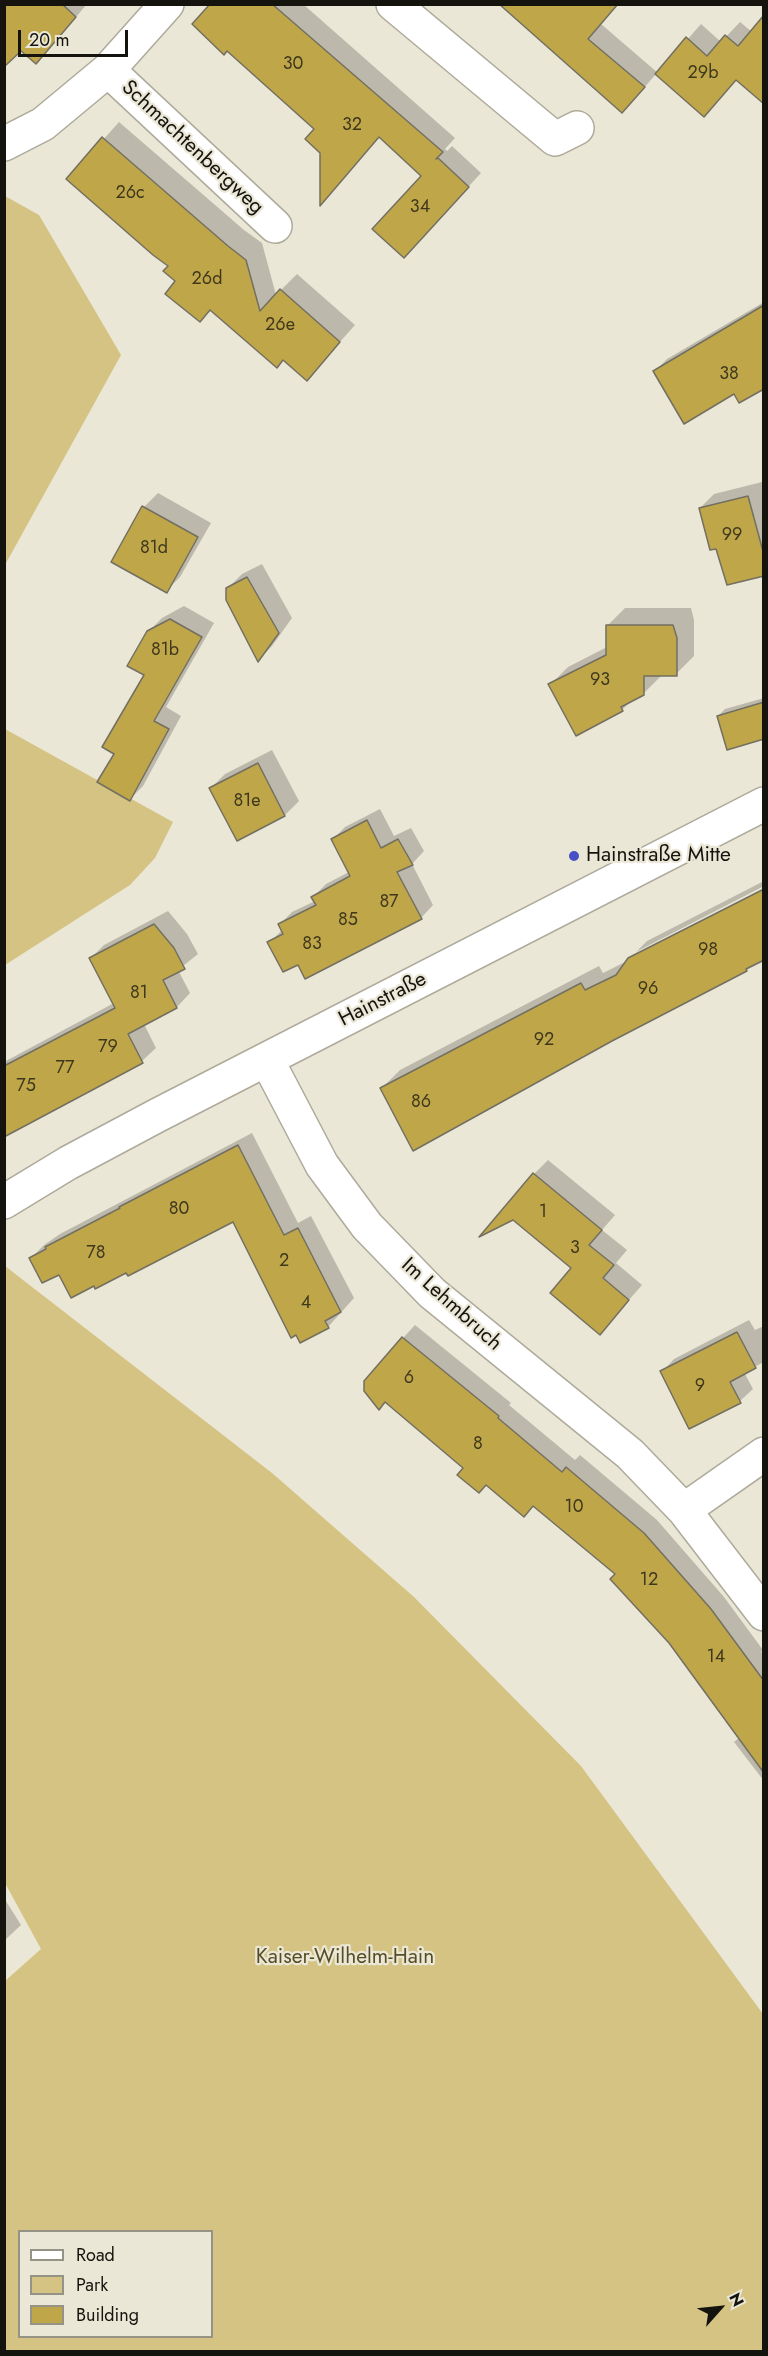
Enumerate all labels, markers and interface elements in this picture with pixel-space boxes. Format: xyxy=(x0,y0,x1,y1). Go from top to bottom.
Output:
scale bar xyxy=(21,18,130,56)
text: 20 m xyxy=(29,27,69,53)
house number: 30 xyxy=(283,54,303,76)
house number: 29b xyxy=(688,63,718,85)
street label: Schmachtenbergweg xyxy=(116,76,268,220)
house number: 32 xyxy=(342,115,362,137)
house number: 26c xyxy=(115,183,145,205)
house number: 34 xyxy=(410,197,430,219)
house number: 26d xyxy=(192,269,222,291)
house number: 26e xyxy=(265,315,295,337)
house number: 38 xyxy=(719,364,739,386)
house number: 99 xyxy=(722,525,742,547)
house number: 81d xyxy=(140,538,168,560)
house number: 81b xyxy=(151,640,179,662)
house number: 93 xyxy=(590,670,610,692)
house number: 81e xyxy=(233,791,261,813)
place label: Hainstraße Mitte xyxy=(586,843,731,869)
marker: Hainstraße Mitte xyxy=(567,849,581,863)
house number: 87 xyxy=(379,892,399,914)
house number: 85 xyxy=(338,910,358,932)
house number: 83 xyxy=(302,934,322,956)
house number: 98 xyxy=(698,940,718,962)
street label: Hainstraße xyxy=(335,967,431,1033)
house number: 96 xyxy=(638,979,658,1001)
house number: 81 xyxy=(130,983,148,1005)
house number: 92 xyxy=(534,1030,554,1052)
house number: 79 xyxy=(98,1037,118,1059)
house number: 77 xyxy=(56,1058,74,1080)
house number: 75 xyxy=(16,1076,36,1098)
house number: 86 xyxy=(411,1092,431,1114)
house number: 80 xyxy=(169,1199,189,1221)
house number: 1 xyxy=(539,1202,547,1224)
house number: 3 xyxy=(570,1238,580,1260)
house number: 78 xyxy=(86,1243,106,1265)
house number: 2 xyxy=(279,1251,289,1273)
street label: Im Lehmbruch xyxy=(395,1253,507,1357)
house number: 4 xyxy=(301,1293,311,1315)
house number: 6 xyxy=(404,1368,414,1390)
house number: 9 xyxy=(695,1376,705,1398)
house number: 8 xyxy=(473,1434,483,1456)
house number: 10 xyxy=(565,1497,583,1519)
house number: 12 xyxy=(640,1570,658,1592)
house number: 14 xyxy=(707,1647,725,1669)
park label: Kaiser-Wilhelm-Hain xyxy=(256,1945,434,1971)
legend xyxy=(18,2230,213,2338)
text: Road xyxy=(76,2242,115,2268)
text: Park xyxy=(76,2272,108,2298)
north arrow xyxy=(690,2278,750,2338)
text: N xyxy=(723,2289,750,2310)
text: Building xyxy=(76,2302,139,2328)

